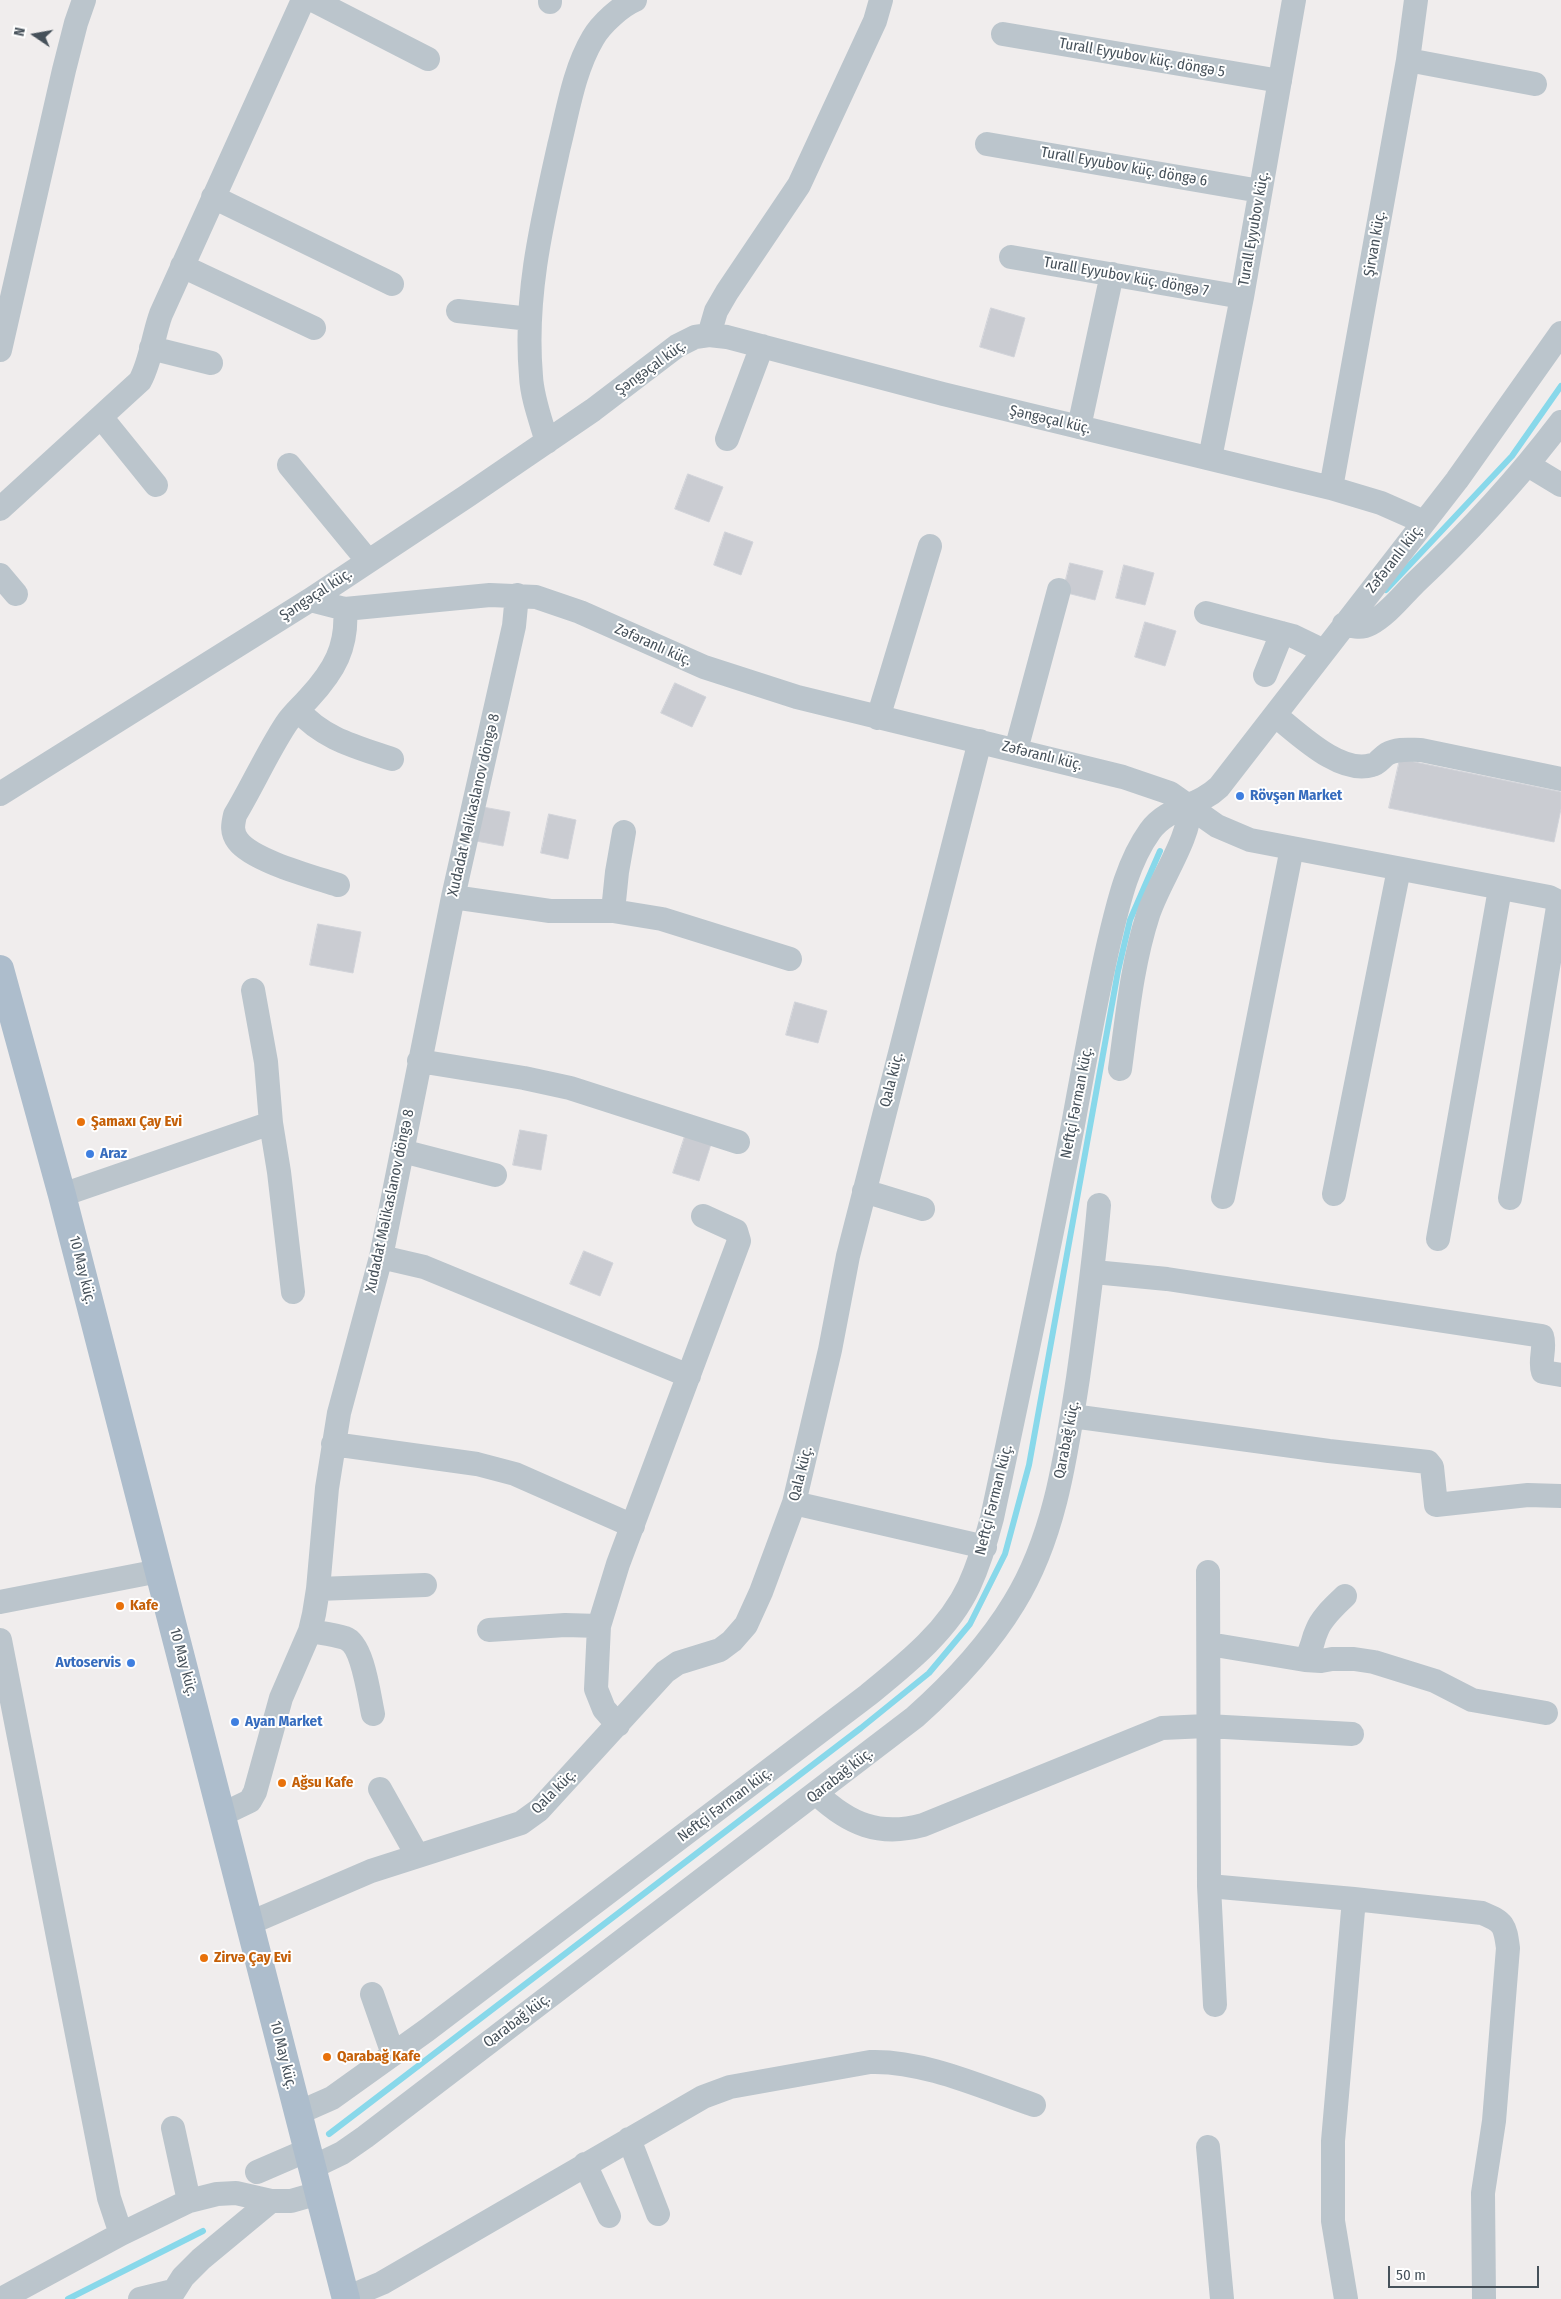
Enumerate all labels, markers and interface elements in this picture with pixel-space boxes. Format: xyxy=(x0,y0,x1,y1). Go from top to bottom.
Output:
north arrow xyxy=(10,10,60,60)
text: N xyxy=(11,26,29,38)
street label: Turall Eyyubov küç. döngə 5 xyxy=(1058,35,1226,81)
street label: Turall Eyyubov küç. döngə 6 xyxy=(1039,143,1209,191)
street label: Turall Eyyubov küç. xyxy=(1235,170,1273,288)
street label: Şirvan küç. xyxy=(1360,210,1390,278)
street label: Turall Eyyubov küç. döngə 7 xyxy=(1042,254,1210,300)
street label: Şəngəçal küç. xyxy=(612,336,690,400)
street label: Şəngəçal küç. xyxy=(1008,402,1092,438)
street label: Zəfəranlı küç. xyxy=(1363,521,1427,597)
street label: Şəngəçal küç. xyxy=(276,565,356,625)
street label: Zəfəranlı küç. xyxy=(612,620,694,670)
street label: Xudadat Məlikaslanov döngə 8 xyxy=(444,712,504,898)
street label: Zəfəranlı küç. xyxy=(1000,737,1084,775)
place label: Rövşən Market xyxy=(1250,787,1342,805)
marker: Rövşən Market xyxy=(1234,790,1246,802)
street label: Neftçi Fərman küç. xyxy=(1057,1046,1097,1160)
street label: Qala küç. xyxy=(877,1051,907,1109)
street label: Xudadat Məlikaslanov döngə 8 xyxy=(362,1108,418,1294)
place label: Şamaxı Çay Evi xyxy=(91,1113,182,1131)
marker: Şamaxı Çay Evi xyxy=(75,1116,87,1128)
place label: Araz xyxy=(100,1145,127,1163)
marker: Araz xyxy=(84,1148,96,1160)
street label: 10 May küç. xyxy=(65,1234,99,1306)
street label: Qarabağ küç. xyxy=(1051,1400,1083,1480)
street label: Neftçi Fərman küç. xyxy=(972,1443,1016,1557)
street label: Qala küç. xyxy=(786,1445,816,1503)
place label: Kafe xyxy=(130,1597,158,1615)
marker: Kafe xyxy=(114,1600,126,1612)
street label: 10 May küç. xyxy=(165,1626,201,1698)
place label: Avtoservis xyxy=(56,1654,121,1672)
marker: Avtoservis xyxy=(125,1657,137,1669)
place label: Ayan Market xyxy=(245,1713,323,1731)
marker: Ayan Market xyxy=(229,1716,241,1728)
street label: Qarabağ küç. xyxy=(803,1745,877,1807)
street label: Neftçi Fərman küç. xyxy=(674,1764,776,1846)
street label: Qala küç. xyxy=(528,1766,580,1818)
place label: Ağsu Kafe xyxy=(292,1774,353,1792)
marker: Ağsu Kafe xyxy=(276,1777,288,1789)
place label: Zirvə Çay Evi xyxy=(214,1949,291,1967)
marker: Zirvə Çay Evi xyxy=(198,1952,210,1964)
street label: Qarabağ küç. xyxy=(480,1990,554,2052)
street label: 10 May küç. xyxy=(266,2019,300,2091)
place label: Qarabağ Kafe xyxy=(337,2048,421,2066)
marker: Qarabağ Kafe xyxy=(321,2051,333,2063)
scale bar xyxy=(1391,2256,1542,2288)
text: 50 m xyxy=(1396,2266,1426,2284)

